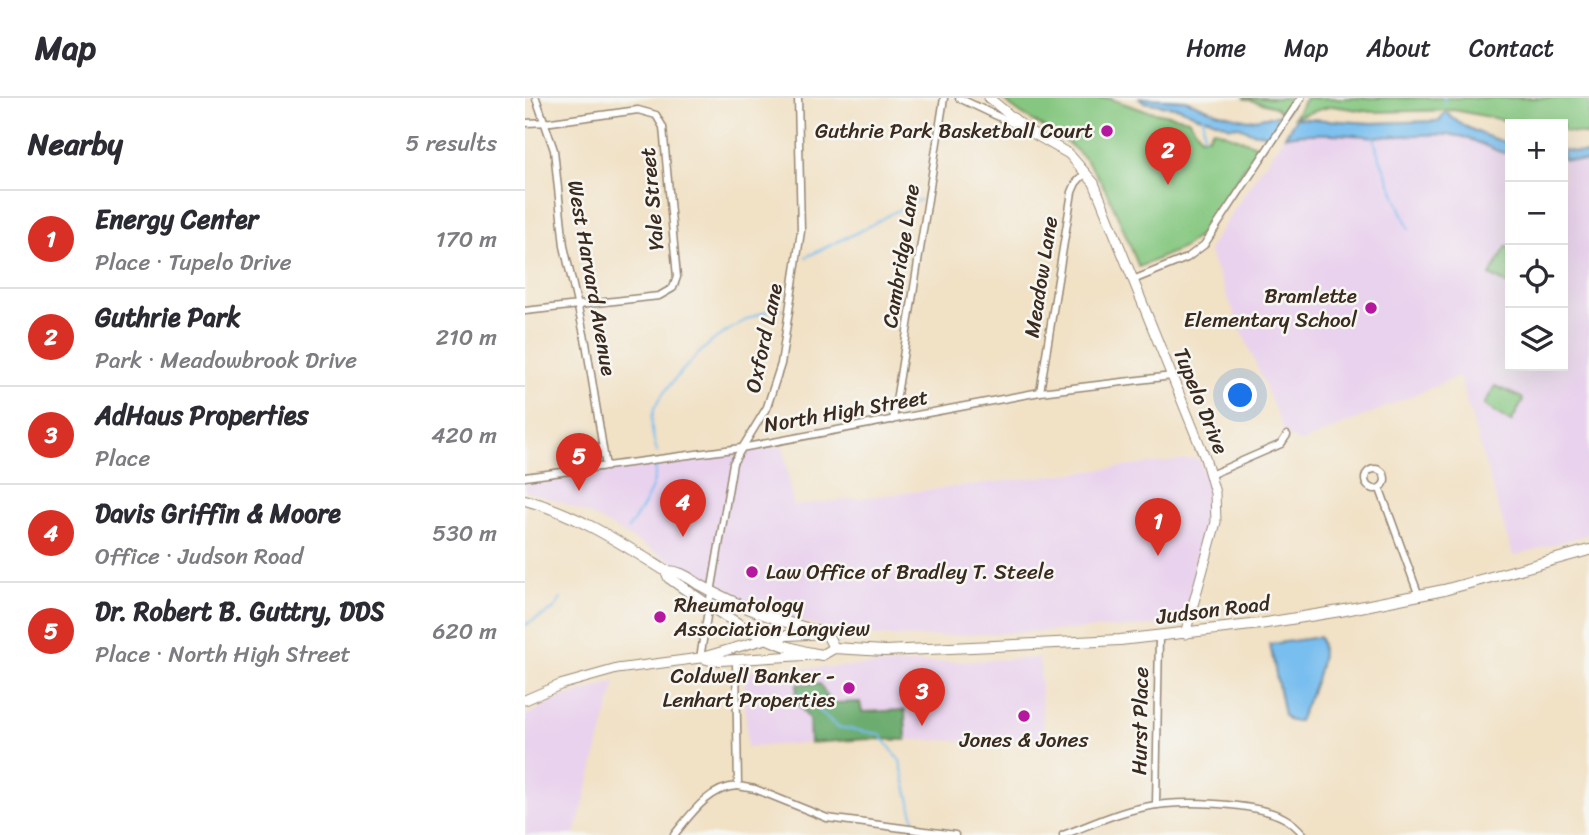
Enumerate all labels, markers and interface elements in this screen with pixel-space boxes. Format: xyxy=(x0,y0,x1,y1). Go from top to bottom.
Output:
text: Map xyxy=(35,19,96,77)
text: Home xyxy=(1186,27,1246,69)
text: Map xyxy=(1284,27,1328,69)
text: About xyxy=(1366,27,1431,69)
text: Contact xyxy=(1469,27,1554,69)
place label: Guthrie Park Basketball Court xyxy=(815,112,1093,150)
text: Nearby xyxy=(28,117,123,171)
map controls xyxy=(1505,119,1568,371)
button: + xyxy=(1505,119,1568,182)
text: 5 results xyxy=(406,123,497,164)
marker: Guthrie Park Basketball Court xyxy=(1099,123,1115,139)
pin: 2 xyxy=(1145,127,1191,185)
street label: Yale Street xyxy=(629,146,675,252)
street label: West Harvard Avenue xyxy=(556,177,628,379)
street label: Cambridge Lane xyxy=(871,181,931,331)
button: − xyxy=(1505,182,1568,245)
text: Energy Center xyxy=(95,196,258,242)
street label: Meadow Lane xyxy=(1013,213,1069,340)
text: 1 xyxy=(46,219,56,260)
text: 170 m xyxy=(436,219,497,260)
text: Place · Tupelo Drive xyxy=(95,242,291,283)
button: locate xyxy=(1505,245,1568,308)
place label: Bramlette Elementary School xyxy=(1184,277,1358,339)
street label: Oxford Lane xyxy=(734,280,794,396)
text: Guthrie Park xyxy=(95,294,241,340)
marker: Bramlette Elementary School xyxy=(1363,300,1379,316)
button: layers xyxy=(1505,308,1568,371)
text: 2 xyxy=(44,317,58,358)
text: 210 m xyxy=(436,317,497,358)
text: Park · Meadowbrook Drive xyxy=(95,340,357,381)
street label: Tupelo Drive xyxy=(1162,342,1240,460)
street label: North High Street xyxy=(761,378,931,444)
your location xyxy=(1223,378,1257,412)
text: AdHaus Properties xyxy=(95,392,309,438)
text: 3 xyxy=(45,415,57,456)
text: 420 m xyxy=(431,415,497,456)
pin: 5 xyxy=(556,433,602,491)
text: Place xyxy=(95,438,150,479)
pin: 4 xyxy=(660,479,706,537)
text: Davis Griffin & Moore xyxy=(95,490,341,536)
pin: 1 xyxy=(1135,498,1181,556)
text: 4 xyxy=(44,513,58,554)
text: 530 m xyxy=(432,513,497,554)
text: Office · Judson Road xyxy=(95,536,303,577)
place label: Law Office of Bradley T. Steele xyxy=(766,553,1054,591)
marker: Law Office of Bradley T. Steele xyxy=(744,564,760,580)
street label: Judson Road xyxy=(1153,584,1274,636)
place label: Rheumatology Association Longview xyxy=(673,586,870,648)
text: Dr. Robert B. Guttry, DDS xyxy=(95,588,384,634)
marker: Rheumatology Association Longview xyxy=(652,609,668,625)
text: 5 xyxy=(44,611,58,652)
text: 620 m xyxy=(432,611,497,652)
text: Place · North High Street xyxy=(95,634,351,675)
place label: Coldwell Banker - Lenhart Properties xyxy=(662,657,835,719)
street label: Hurst Place xyxy=(1120,666,1160,776)
pin: 3 xyxy=(899,668,945,726)
marker: Coldwell Banker - Lenhart Properties xyxy=(841,680,857,696)
marker: Jones & Jones xyxy=(1016,708,1032,724)
place label: Jones & Jones xyxy=(959,721,1089,759)

